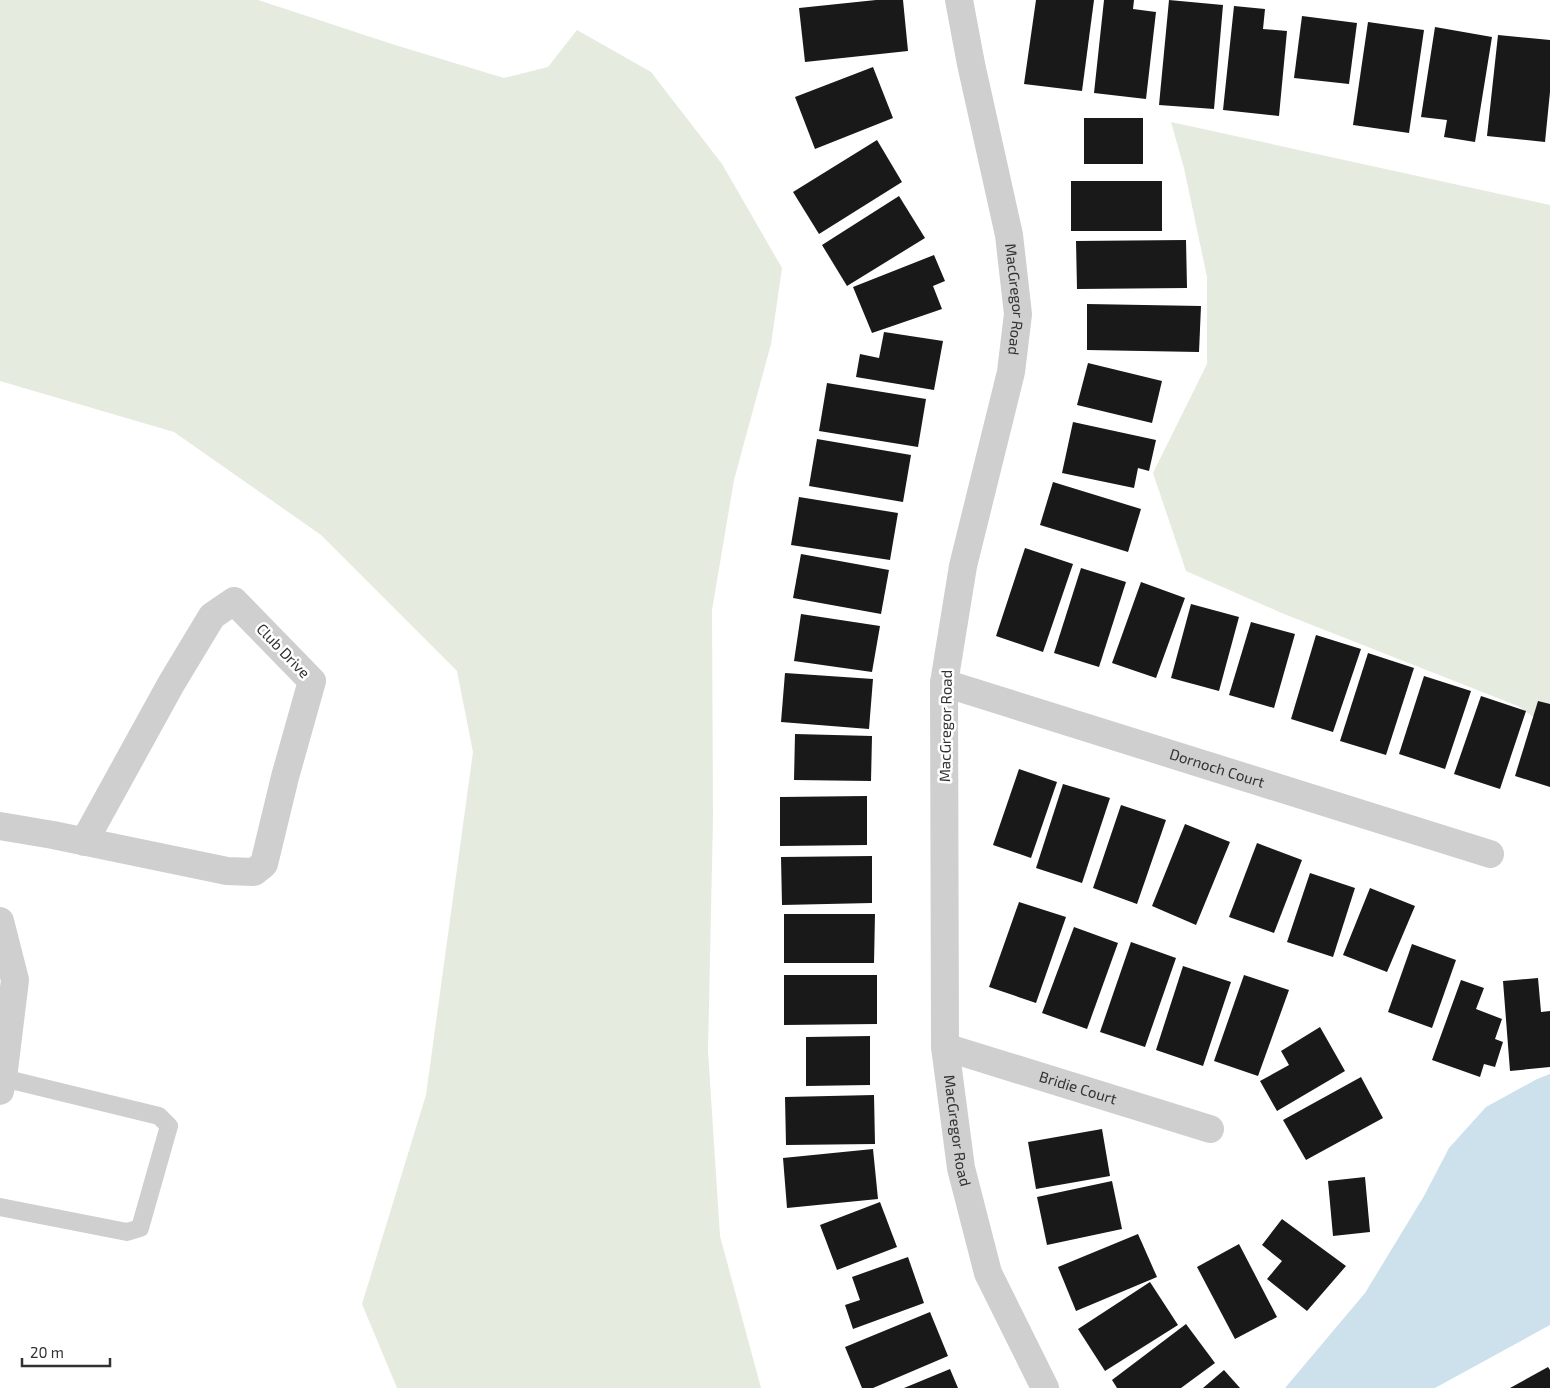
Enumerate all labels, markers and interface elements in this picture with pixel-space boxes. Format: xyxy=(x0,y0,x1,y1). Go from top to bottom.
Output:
street label: MacGregor Road xyxy=(1002,242,1028,356)
street label: Club Drive xyxy=(253,619,314,681)
street label: MacGregor Road xyxy=(935,670,955,782)
street label: Dornoch Court xyxy=(1168,744,1267,791)
street label: Bridie Court xyxy=(1037,1067,1119,1108)
street label: MacGregor Road xyxy=(941,1074,975,1188)
scale bar xyxy=(22,1336,110,1368)
text: 20 m xyxy=(30,1343,64,1361)

